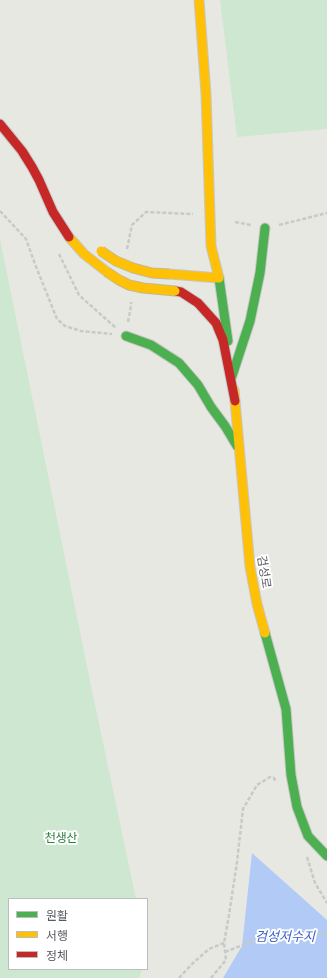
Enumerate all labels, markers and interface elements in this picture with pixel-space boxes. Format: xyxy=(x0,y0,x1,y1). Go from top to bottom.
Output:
street label: 검성로 xyxy=(254,555,274,589)
park label: 천생산 xyxy=(44,831,78,845)
legend xyxy=(8,898,148,970)
text: 원활 xyxy=(46,908,68,923)
text: 서행 xyxy=(46,928,68,943)
water label: 검성저수지 xyxy=(255,929,315,945)
text: 정체 xyxy=(46,948,68,963)

